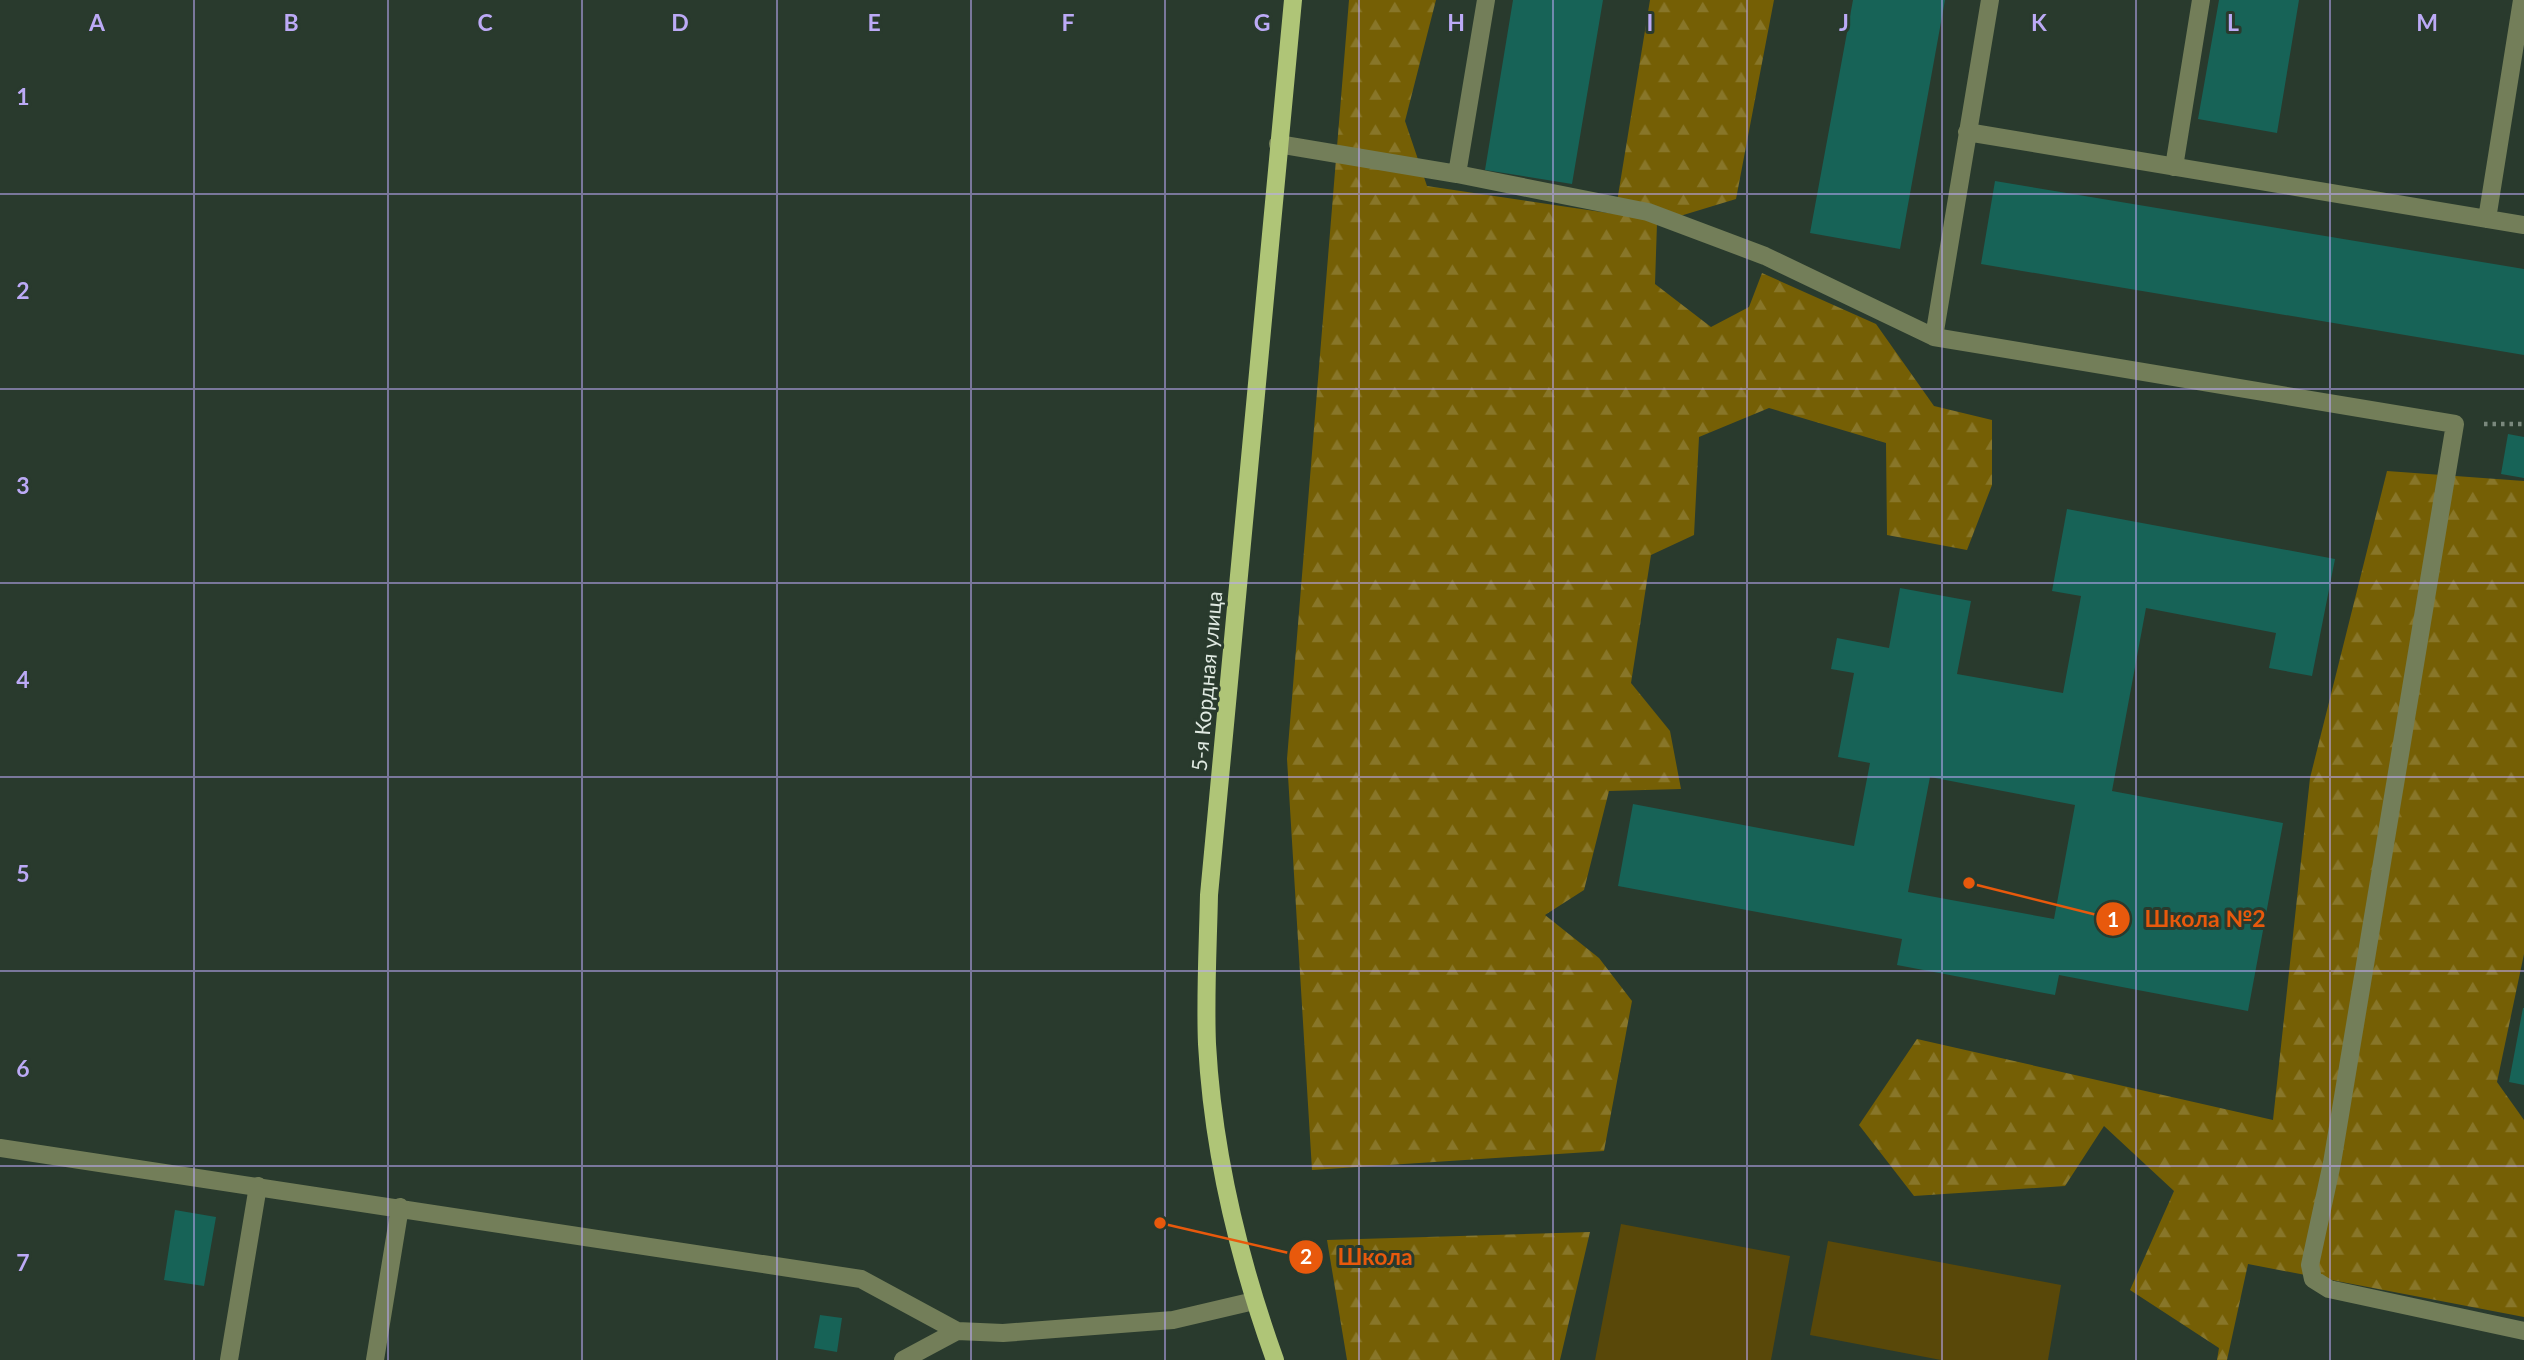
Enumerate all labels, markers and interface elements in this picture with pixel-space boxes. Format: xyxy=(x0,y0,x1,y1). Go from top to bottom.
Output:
text: A xyxy=(88,8,106,36)
text: B xyxy=(283,8,299,36)
text: C xyxy=(477,8,493,36)
text: D xyxy=(671,8,689,36)
text: E xyxy=(867,8,881,36)
text: F xyxy=(1061,8,1075,36)
text: G xyxy=(1254,8,1270,36)
text: H xyxy=(1447,8,1465,36)
text: I xyxy=(1647,8,1653,36)
text: J xyxy=(1839,8,1849,36)
text: K xyxy=(2031,8,2047,36)
text: L xyxy=(2227,8,2239,36)
text: M xyxy=(2416,8,2438,36)
text: 1 xyxy=(16,82,30,110)
text: 2 xyxy=(16,276,30,304)
text: 3 xyxy=(16,471,30,499)
street label: 5-я Кордная улица xyxy=(1186,590,1226,772)
text: 4 xyxy=(16,665,30,693)
text: 5 xyxy=(16,859,30,887)
callout: Школа №2 xyxy=(2095,897,2279,941)
text: Школа №2 xyxy=(2144,904,2266,932)
text: 1 xyxy=(2107,906,2119,931)
text: 6 xyxy=(16,1054,30,1082)
callout: Школа xyxy=(1288,1235,1426,1279)
text: Школа xyxy=(1337,1242,1413,1270)
text: 2 xyxy=(1300,1243,1312,1268)
text: 7 xyxy=(16,1248,30,1276)

